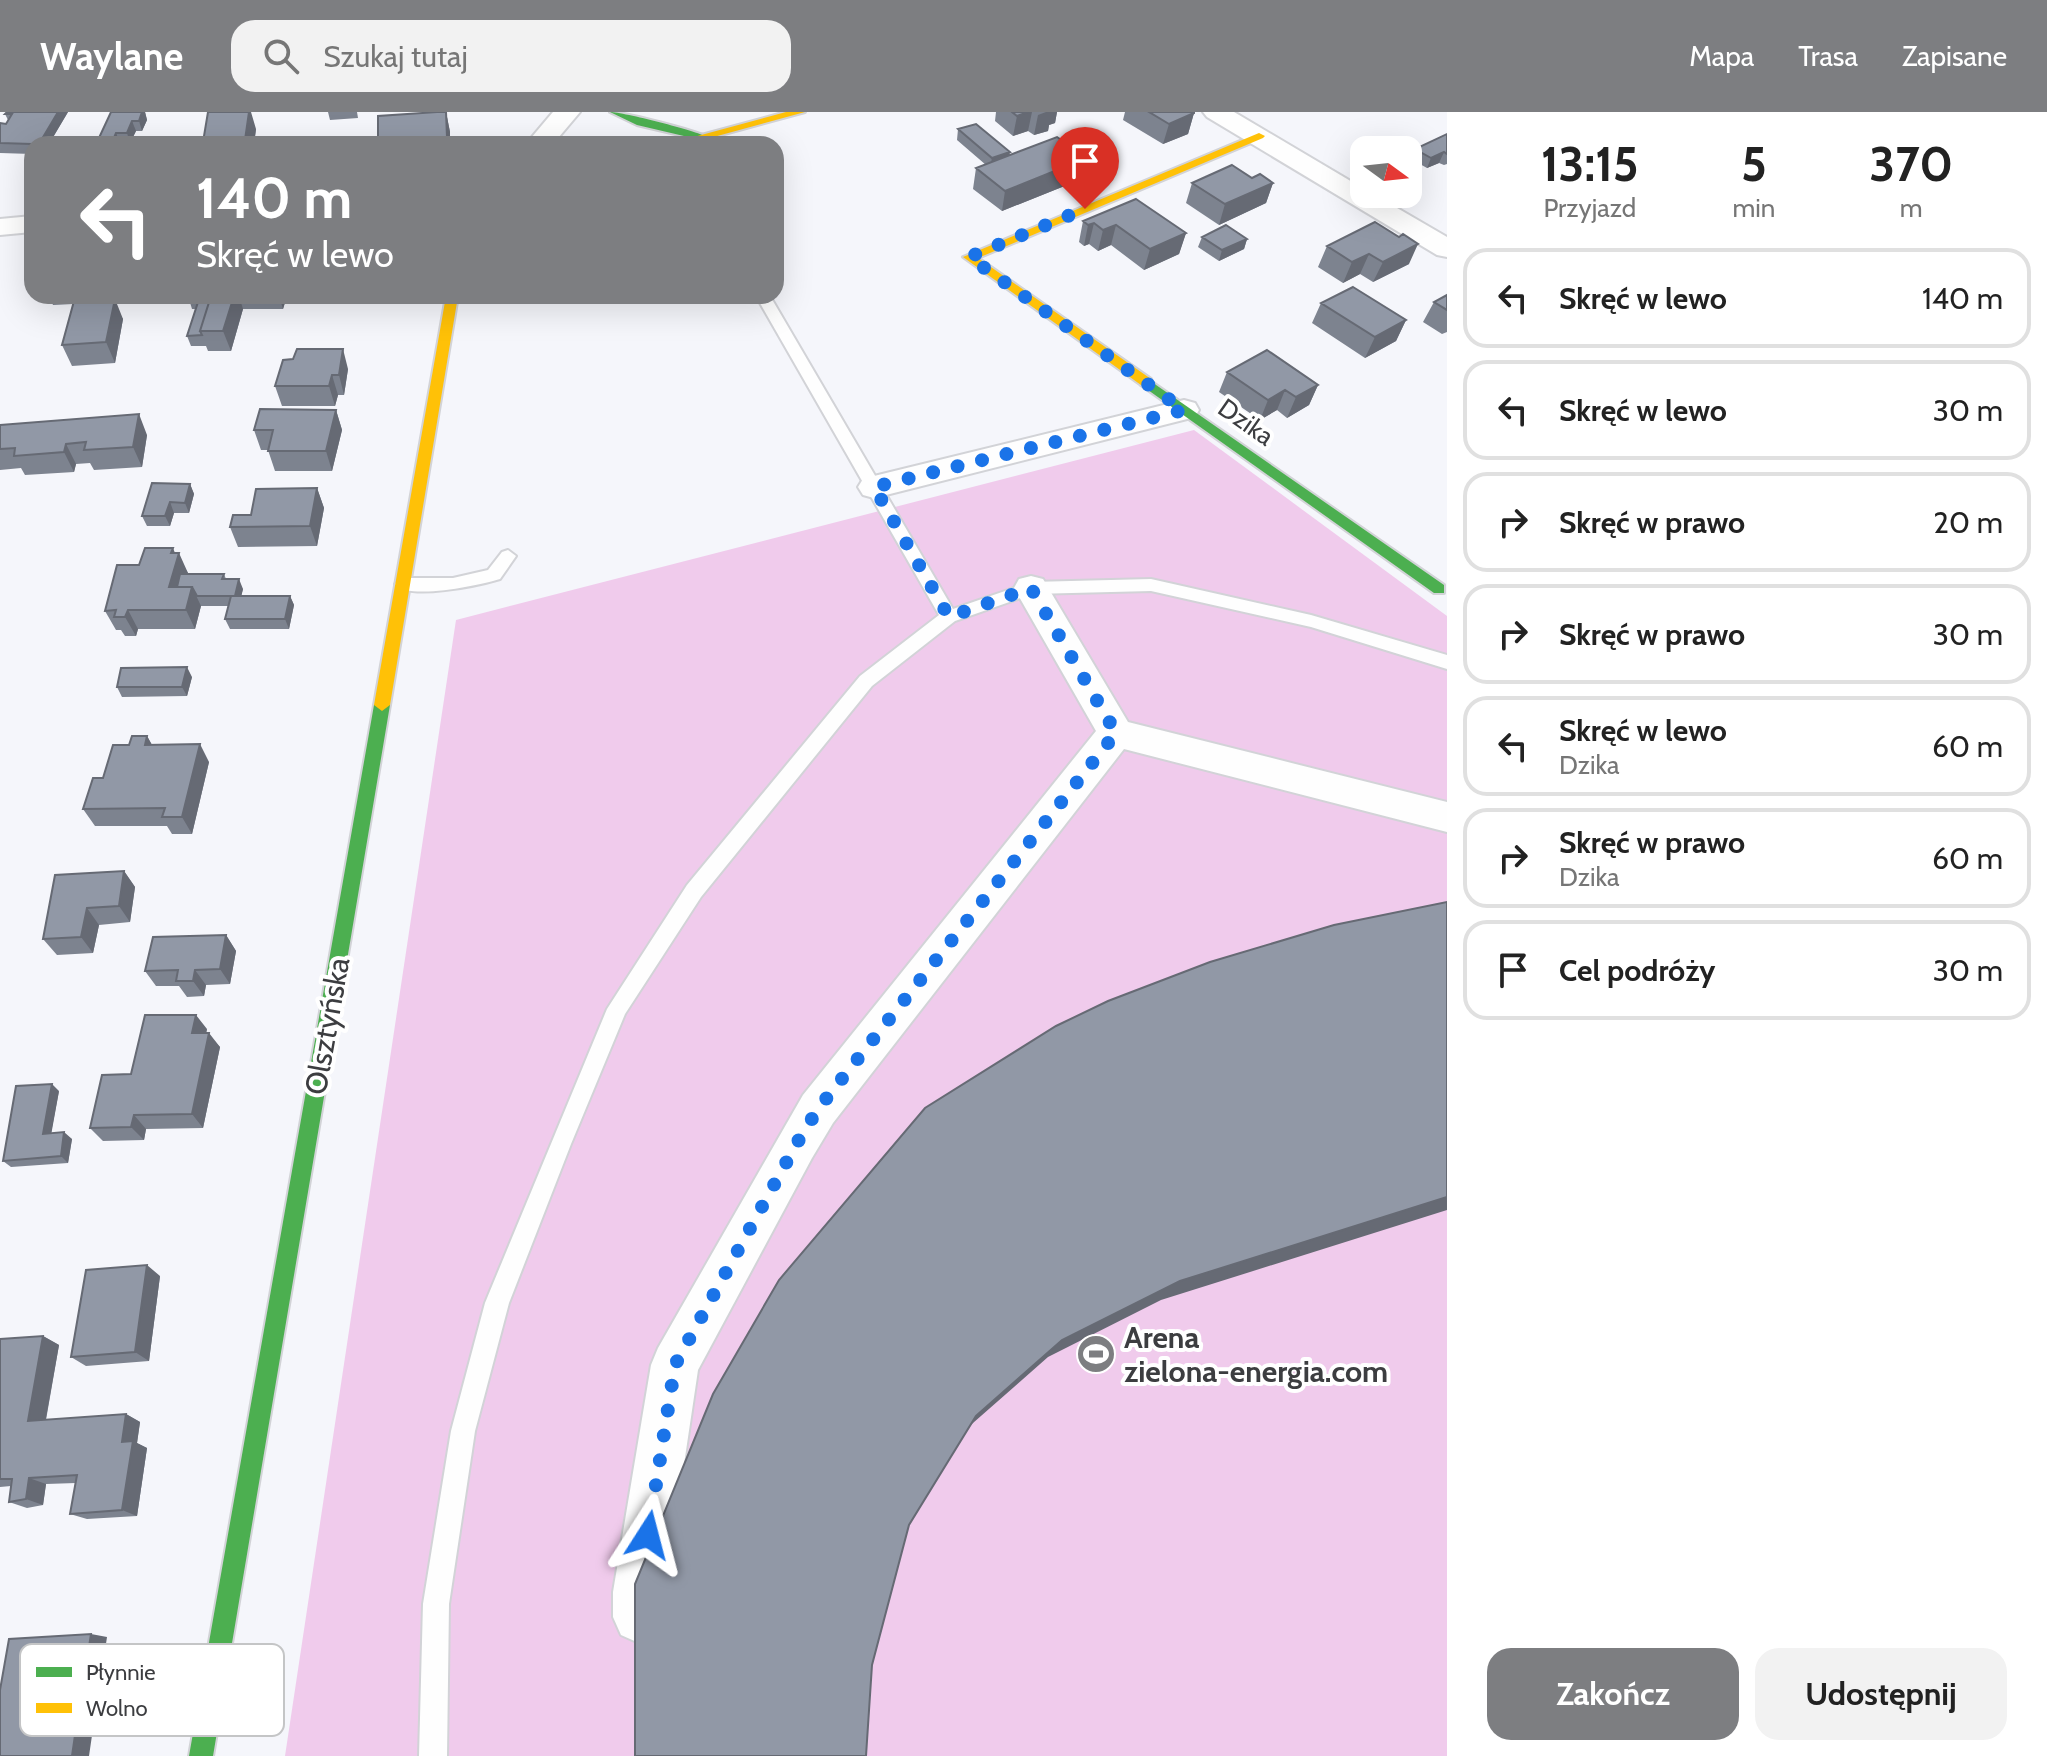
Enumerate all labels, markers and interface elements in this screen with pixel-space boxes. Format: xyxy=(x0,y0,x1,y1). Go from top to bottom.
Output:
search box xyxy=(231,20,791,92)
text: Waylane xyxy=(40,33,183,80)
icon: search xyxy=(259,34,303,78)
text: Szukaj tutaj xyxy=(323,38,468,75)
text: Mapa xyxy=(1689,39,1754,73)
text: Trasa xyxy=(1798,39,1858,73)
text: Zapisane xyxy=(1902,39,2007,73)
pin xyxy=(1051,127,1119,209)
text: 13:15 xyxy=(1541,135,1639,193)
text: 5 xyxy=(1741,135,1767,193)
text: 370 xyxy=(1869,135,1953,193)
north arrow xyxy=(1350,136,1422,208)
map controls xyxy=(1350,136,1422,208)
icon: arrive xyxy=(1063,139,1107,183)
text: 140 m xyxy=(196,164,352,232)
icon: left xyxy=(64,168,168,272)
text: Przyjazd xyxy=(1543,192,1636,224)
text: min xyxy=(1733,192,1775,224)
text: m xyxy=(1900,192,1923,224)
text: Skręć w lewo xyxy=(196,232,394,276)
icon: left xyxy=(1491,276,1535,320)
text: Skręć w lewo xyxy=(1559,280,1727,317)
text: 140 m xyxy=(1922,280,2003,317)
icon: left xyxy=(1491,388,1535,432)
street label: Dzika xyxy=(1212,392,1280,453)
text: Skręć w lewo xyxy=(1559,392,1727,429)
text: 30 m xyxy=(1933,392,2003,429)
icon: right xyxy=(1491,500,1535,544)
text: Skręć w prawo xyxy=(1559,504,1745,541)
text: 20 m xyxy=(1933,504,2003,541)
icon: right xyxy=(1491,612,1535,656)
text: Skręć w prawo xyxy=(1559,616,1745,653)
text: 30 m xyxy=(1933,616,2003,653)
text: Skręć w lewo xyxy=(1559,712,1727,749)
icon: left xyxy=(1491,724,1535,768)
text: 60 m xyxy=(1932,728,2003,765)
text: Dzika xyxy=(1559,749,1620,781)
text: Skręć w prawo xyxy=(1559,824,1745,861)
icon: right xyxy=(1491,836,1535,880)
text: 60 m xyxy=(1932,840,2003,877)
text: Dzika xyxy=(1559,861,1620,893)
icon: arrive xyxy=(1491,948,1535,992)
text: Cel podróży xyxy=(1559,952,1715,989)
text: 30 m xyxy=(1933,952,2003,989)
street label: Olsztyńska xyxy=(297,954,357,1098)
place label: Arena zielona-energia.com xyxy=(1124,1319,1388,1390)
sports icon: Arena zielona-energia.com xyxy=(1075,1333,1117,1375)
position arrow xyxy=(606,1493,690,1577)
legend xyxy=(20,1644,284,1736)
button: Zakończ xyxy=(1487,1648,1739,1740)
button: Udostępnij xyxy=(1755,1648,2007,1740)
text: Płynnie xyxy=(86,1659,155,1686)
text: Wolno xyxy=(86,1695,148,1722)

